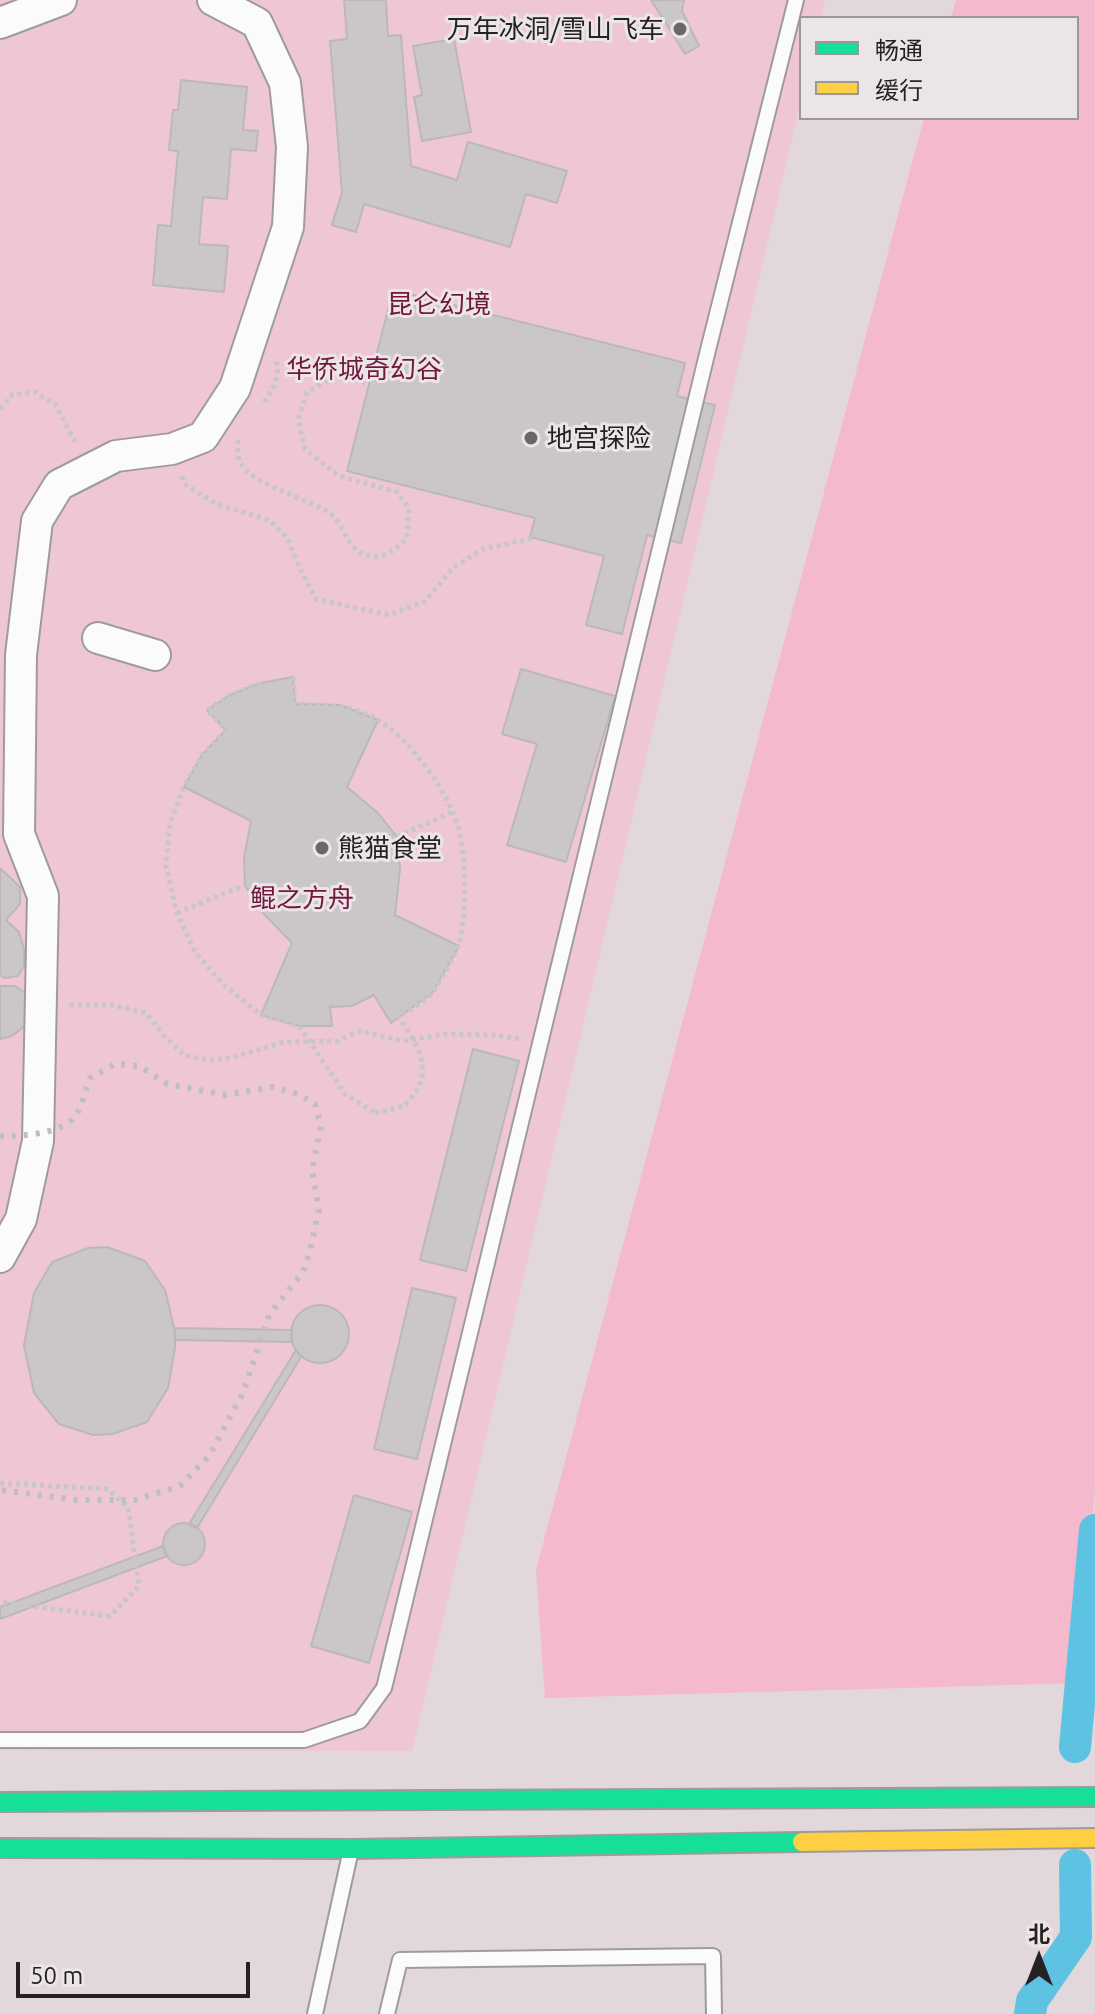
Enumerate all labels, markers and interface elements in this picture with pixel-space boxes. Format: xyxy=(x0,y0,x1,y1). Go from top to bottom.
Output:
place label: 万年冰洞/雪山飞车 xyxy=(446,13,664,45)
legend xyxy=(799,16,1079,120)
marker: 万年冰洞/雪山飞车 xyxy=(671,20,689,38)
text: 畅通 xyxy=(875,37,923,64)
text: 缓行 xyxy=(875,77,923,104)
park label: 昆仑幻境 xyxy=(387,288,491,320)
park label: 华侨城奇幻谷 xyxy=(286,353,442,385)
place label: 地宫探险 xyxy=(547,422,651,454)
marker: 地宫探险 xyxy=(522,429,540,447)
place label: 熊猫食堂 xyxy=(338,832,442,864)
marker: 熊猫食堂 xyxy=(313,839,331,857)
park label: 鲲之方舟 xyxy=(250,882,354,914)
north arrow xyxy=(999,1918,1079,1998)
text: 北 xyxy=(1028,1921,1050,1946)
scale bar xyxy=(20,1946,254,1996)
text: 50 m xyxy=(30,1962,83,1989)

